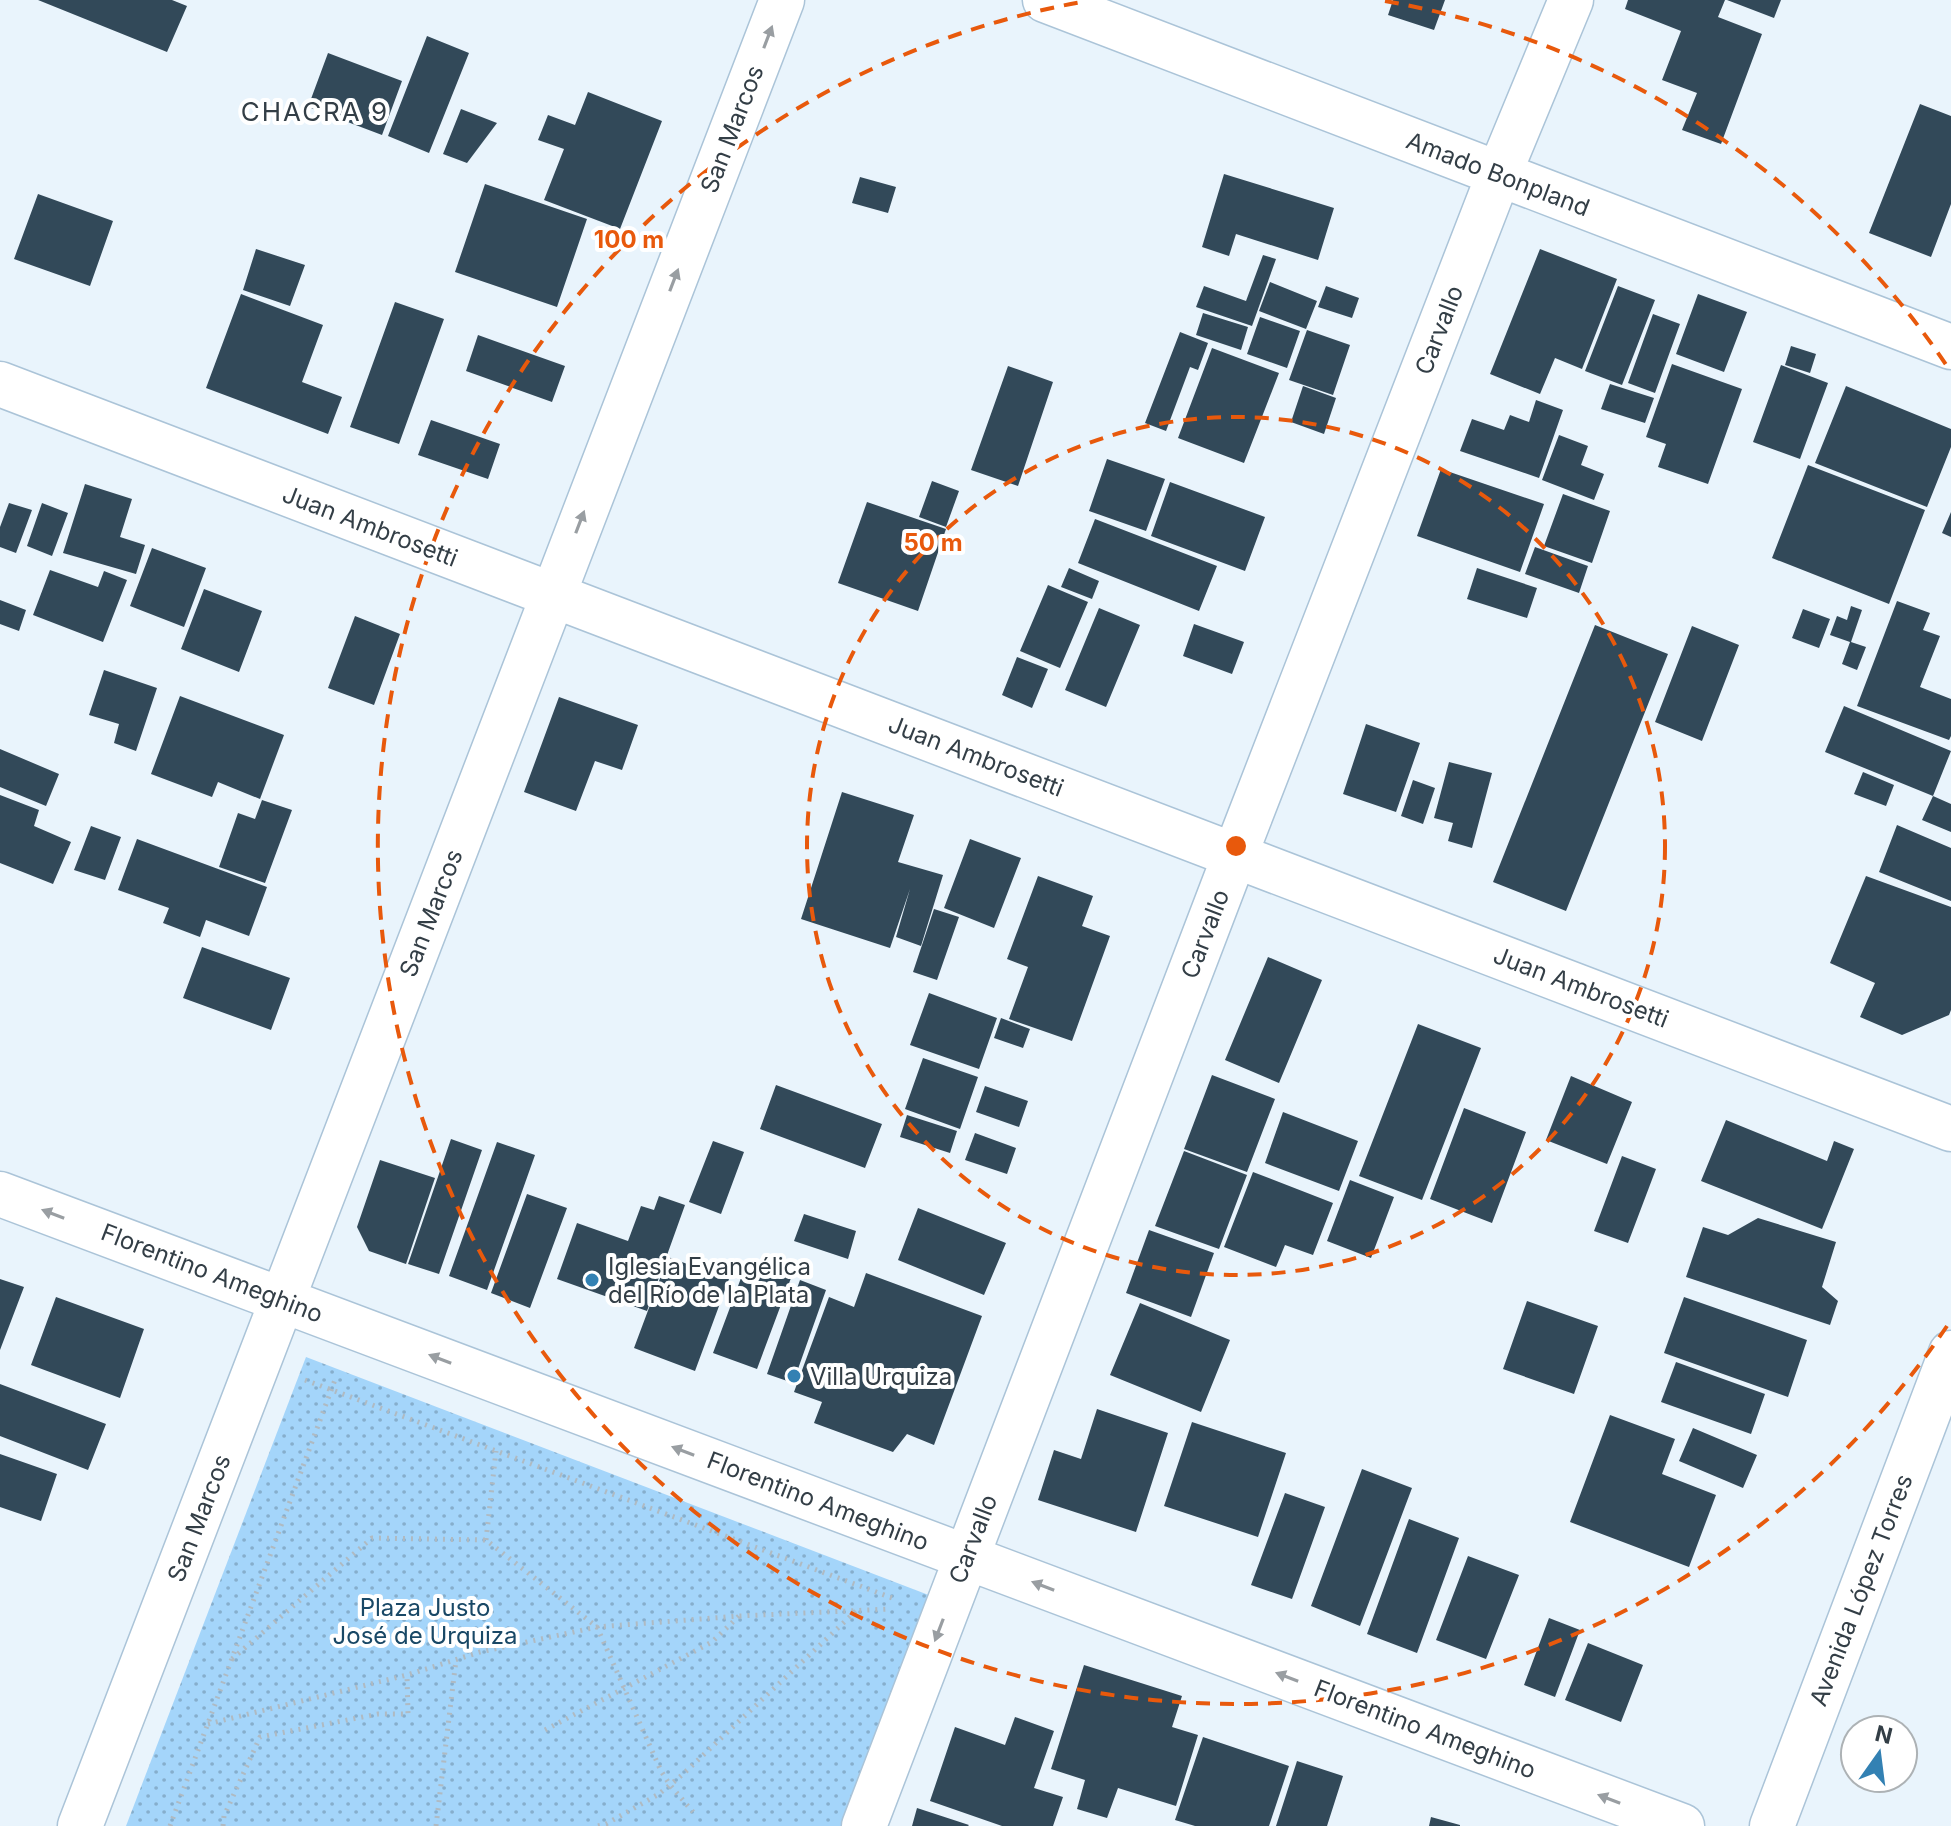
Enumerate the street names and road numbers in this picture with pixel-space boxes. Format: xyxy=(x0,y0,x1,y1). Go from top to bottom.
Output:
street label: San Marcos xyxy=(694,61,770,197)
street label: Amado Bonpland xyxy=(1402,126,1594,222)
street label: Carvallo xyxy=(1409,281,1469,379)
street label: Juan Ambrosetti xyxy=(278,479,462,573)
street label: Juan Ambrosetti xyxy=(884,709,1068,803)
street label: San Marcos xyxy=(393,845,469,981)
street label: Carvallo xyxy=(1175,885,1235,983)
street label: Juan Ambrosetti xyxy=(1489,940,1673,1034)
street label: Florentino Ameghino xyxy=(97,1217,327,1329)
street label: Florentino Ameghino xyxy=(703,1445,933,1557)
street label: San Marcos xyxy=(161,1450,237,1586)
street label: Avenida López Torres xyxy=(1803,1470,1919,1710)
street label: Carvallo xyxy=(943,1490,1003,1588)
street label: Florentino Ameghino xyxy=(1310,1673,1540,1785)

